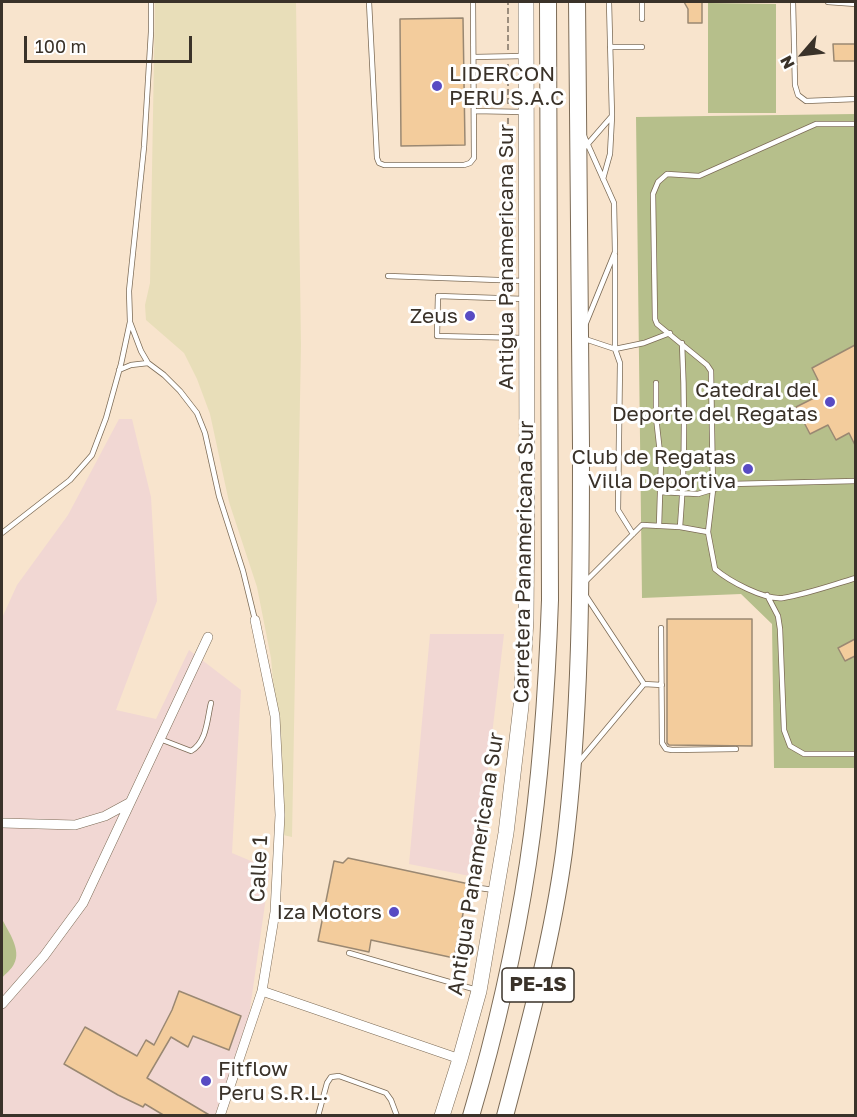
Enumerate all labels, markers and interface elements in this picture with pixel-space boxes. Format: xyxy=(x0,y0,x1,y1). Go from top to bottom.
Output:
scale bar xyxy=(27,24,195,62)
north arrow xyxy=(773,24,833,84)
text: 100 m xyxy=(35,35,86,57)
text: N xyxy=(775,52,799,73)
place label: LIDERCON PERU S.A.C xyxy=(449,61,564,111)
marker: LIDERCON PERU S.A.C xyxy=(430,79,444,93)
street label: Antigua Panamericana Sur xyxy=(493,124,519,390)
place label: Zeus xyxy=(410,303,458,329)
marker: Zeus xyxy=(463,309,477,323)
place label: Catedral del Deporte del Regatas xyxy=(612,377,818,427)
marker: Catedral del Deporte del Regatas xyxy=(823,395,837,409)
street label: Carretera Panamericana Sur xyxy=(509,420,539,704)
place label: Club de Regatas Villa Deportiva xyxy=(572,444,736,494)
marker: Club de Regatas Villa Deportiva xyxy=(741,462,755,476)
street label: Antigua Panamericana Sur xyxy=(443,731,509,997)
street label: Calle 1 xyxy=(245,835,273,903)
place label: Iza Motors xyxy=(277,899,382,925)
marker: Iza Motors xyxy=(387,905,401,919)
road number: PE-1S xyxy=(502,968,574,1002)
place label: Fitflow Peru S.R.L. xyxy=(218,1056,329,1106)
marker: Fitflow Peru S.R.L. xyxy=(199,1074,213,1088)

